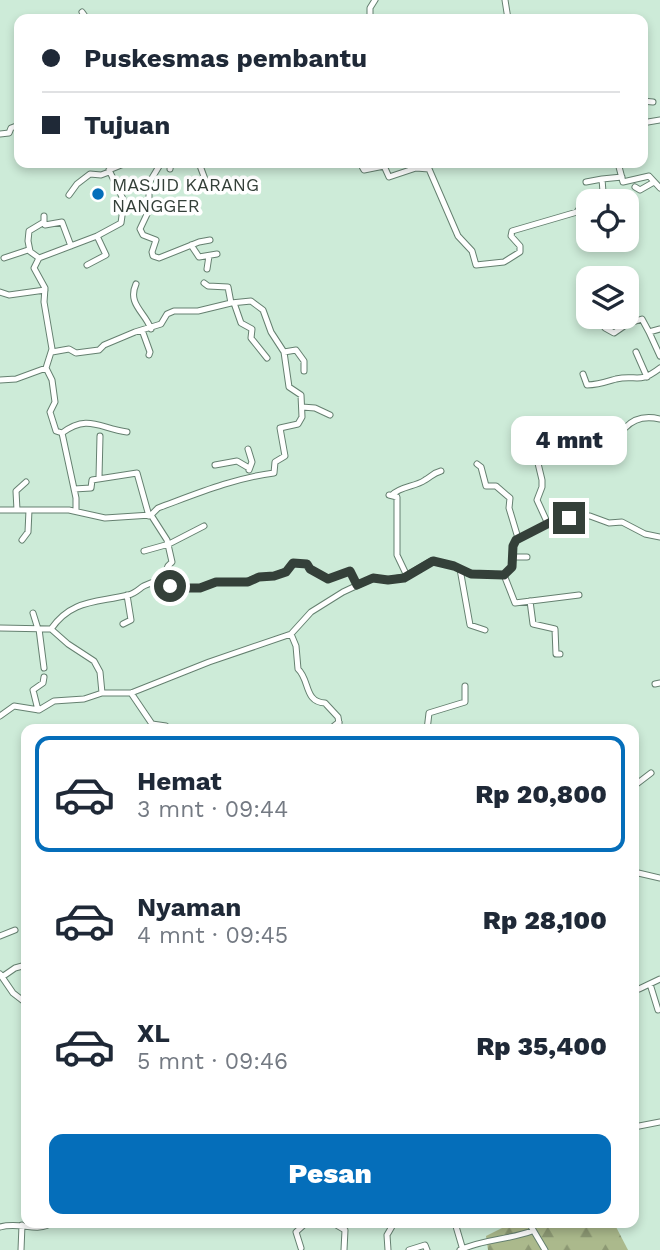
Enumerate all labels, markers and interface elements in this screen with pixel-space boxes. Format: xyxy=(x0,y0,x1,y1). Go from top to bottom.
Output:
text: Puskesmas pembantu xyxy=(84,43,367,73)
text: Tujuan xyxy=(84,110,170,140)
place label: MASJID KARANG NANGGER xyxy=(112,174,259,216)
marker: MASJID KARANG NANGGER xyxy=(90,186,106,202)
map controls xyxy=(576,189,639,329)
button: locate xyxy=(576,189,639,252)
button: layers xyxy=(576,266,639,329)
callout: 4 mnt xyxy=(511,416,627,466)
text: 4 mnt xyxy=(535,427,603,454)
route end xyxy=(553,502,585,534)
route start xyxy=(154,570,186,602)
icon: car xyxy=(53,763,116,826)
text: Hemat xyxy=(137,766,222,796)
text: Rp 20,800 xyxy=(475,779,607,809)
text: 3 mnt · 09:44 xyxy=(137,796,288,823)
icon: car xyxy=(53,889,116,952)
text: Nyaman xyxy=(137,892,241,922)
text: Rp 28,100 xyxy=(483,905,607,935)
text: 4 mnt · 09:45 xyxy=(137,922,288,949)
icon: car xyxy=(53,1015,116,1078)
text: XL xyxy=(137,1018,170,1048)
text: Rp 35,400 xyxy=(476,1031,607,1061)
text: 5 mnt · 09:46 xyxy=(137,1048,288,1075)
button: Pesan xyxy=(49,1134,611,1214)

